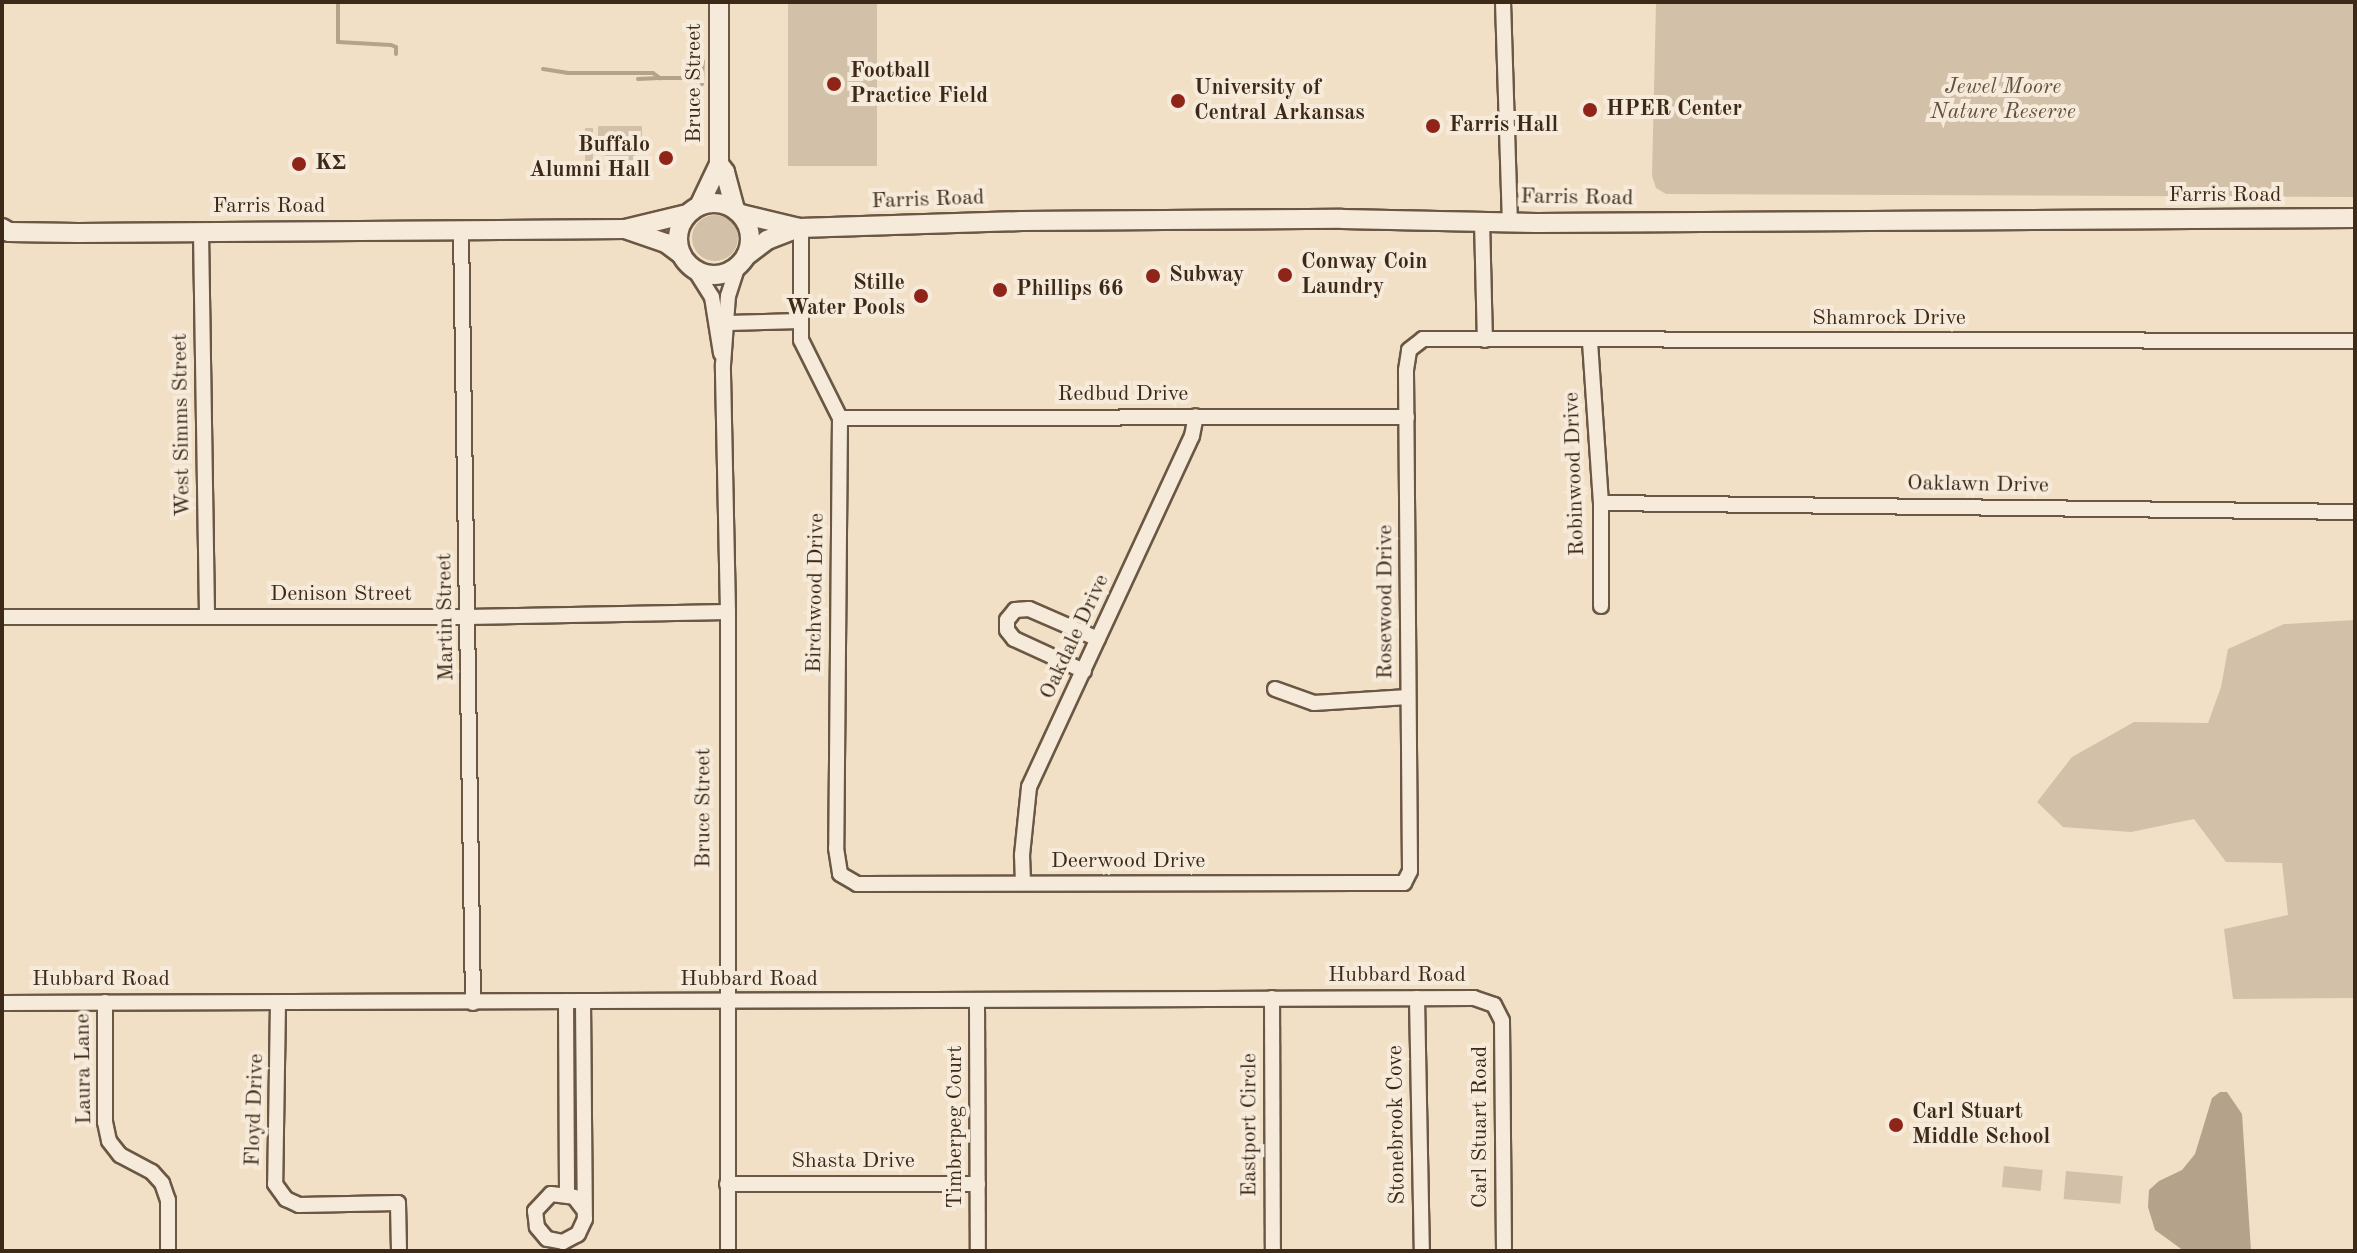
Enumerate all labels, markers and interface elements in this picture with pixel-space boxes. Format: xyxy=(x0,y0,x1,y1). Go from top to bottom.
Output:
street label: Bruce Street xyxy=(682,23,708,143)
place label: Football Practice Field xyxy=(850,58,988,110)
park label: Jewel Moore Nature Reserve xyxy=(1930,74,2076,126)
marker: Football Practice Field xyxy=(825,75,843,93)
place label: University of Central Arkansas xyxy=(1194,75,1365,126)
marker: University of Central Arkansas xyxy=(1169,92,1187,110)
place label: HPER Center xyxy=(1606,97,1742,123)
marker: HPER Center xyxy=(1581,101,1599,119)
place label: Farris Hall xyxy=(1449,113,1558,139)
marker: Farris Hall xyxy=(1424,117,1442,135)
place label: Buffalo Alumni Hall xyxy=(529,132,650,184)
marker: Buffalo Alumni Hall xyxy=(657,149,675,167)
place label: KΣ xyxy=(315,151,346,177)
marker: KΣ xyxy=(290,155,308,173)
street label: Farris Road xyxy=(2168,183,2282,209)
street label: Farris Road xyxy=(1520,184,1634,212)
street label: Farris Road xyxy=(871,185,985,215)
street label: Farris Road xyxy=(212,194,326,220)
place label: Conway Coin Laundry xyxy=(1301,249,1428,300)
place label: Subway xyxy=(1169,263,1244,289)
marker: Conway Coin Laundry xyxy=(1276,266,1294,284)
marker: Subway xyxy=(1144,267,1162,285)
place label: Stille Water Pools xyxy=(785,270,905,322)
place label: Phillips 66 xyxy=(1016,277,1123,303)
marker: Phillips 66 xyxy=(991,281,1009,299)
marker: Stille Water Pools xyxy=(912,287,930,305)
street label: Shamrock Drive xyxy=(1812,306,1966,332)
street label: West Simms Street xyxy=(167,333,197,517)
street label: Redbud Drive xyxy=(1058,382,1188,408)
street label: Robinwood Drive xyxy=(1559,392,1591,556)
street label: Oaklawn Drive xyxy=(1907,471,2049,499)
street label: Birchwood Drive xyxy=(801,513,831,673)
street label: Rosewood Drive xyxy=(1373,525,1399,679)
street label: Martin Street xyxy=(432,553,460,681)
street label: Oakdale Drive xyxy=(1034,570,1116,704)
street label: Denison Street xyxy=(270,582,412,608)
street label: Bruce Street xyxy=(691,748,717,868)
street label: Deerwood Drive xyxy=(1051,849,1205,875)
street label: Hubbard Road xyxy=(1328,963,1466,989)
street label: Hubbard Road xyxy=(32,967,170,993)
street label: Hubbard Road xyxy=(680,967,818,993)
street label: Laura Lane xyxy=(70,1013,98,1125)
street label: Timberpeg Court xyxy=(943,1045,969,1209)
street label: Stonebrook Cove xyxy=(1382,1045,1412,1205)
street label: Carl Stuart Road xyxy=(1468,1046,1494,1208)
street label: Floyd Drive xyxy=(240,1053,270,1167)
street label: Eastport Circle xyxy=(1237,1053,1263,1197)
place label: Carl Stuart Middle School xyxy=(1912,1099,2050,1150)
marker: Carl Stuart Middle School xyxy=(1887,1116,1905,1134)
street label: Shasta Drive xyxy=(791,1149,915,1175)

